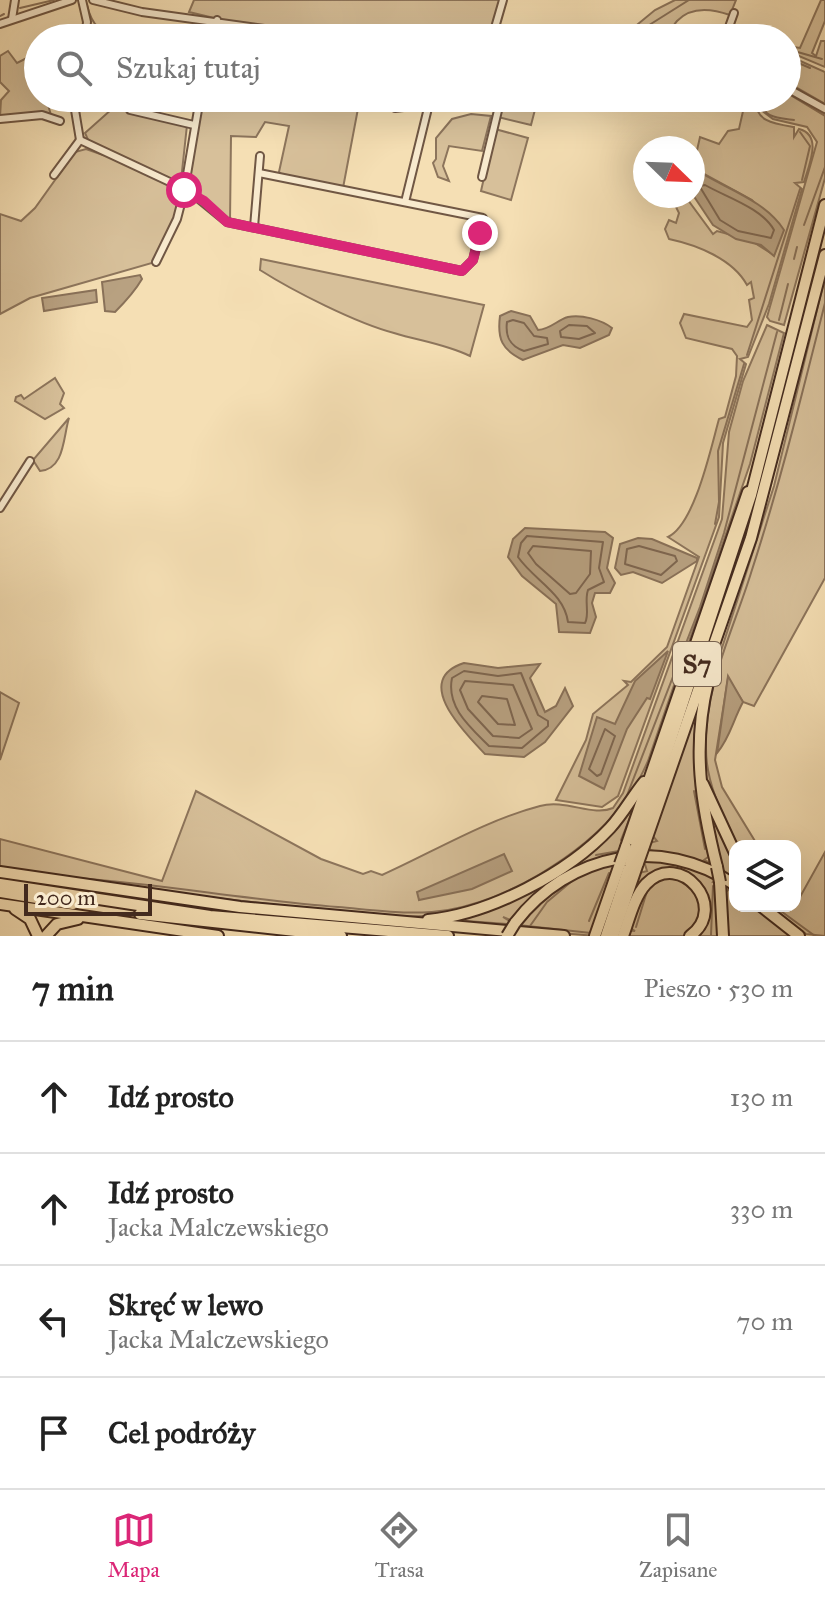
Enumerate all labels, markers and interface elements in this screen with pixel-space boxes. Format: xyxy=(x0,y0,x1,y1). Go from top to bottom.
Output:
search box xyxy=(24,24,801,112)
icon: search xyxy=(52,46,96,90)
text: Szukaj tutaj xyxy=(116,50,261,86)
north arrow xyxy=(633,136,705,208)
route start xyxy=(166,172,202,208)
route end xyxy=(462,215,498,251)
road number: S7 xyxy=(673,642,721,686)
map controls xyxy=(729,840,801,912)
button: layers xyxy=(729,840,801,912)
scale bar xyxy=(24,880,152,916)
text: 200 m xyxy=(36,884,96,911)
text: 7 min xyxy=(32,968,114,1009)
text: Pieszo · 530 m xyxy=(644,972,793,1004)
icon: ahead xyxy=(32,1075,76,1119)
text: Idź prosto xyxy=(108,1079,234,1115)
text: 130 m xyxy=(730,1081,793,1113)
text: Idź prosto xyxy=(108,1175,234,1211)
icon: ahead xyxy=(32,1187,76,1231)
text: 330 m xyxy=(730,1193,793,1225)
text: Jacka Malczewskiego xyxy=(108,1211,329,1243)
text: Skręć w lewo xyxy=(108,1287,263,1323)
icon: left xyxy=(32,1299,76,1343)
text: 70 m xyxy=(737,1305,793,1337)
text: Jacka Malczewskiego xyxy=(108,1323,329,1355)
icon: arrive xyxy=(32,1411,76,1455)
text: Cel podróży xyxy=(108,1415,255,1451)
tab: Mapa xyxy=(107,1508,160,1583)
tab: Trasa xyxy=(375,1508,424,1583)
tab: Zapisane xyxy=(639,1508,718,1583)

